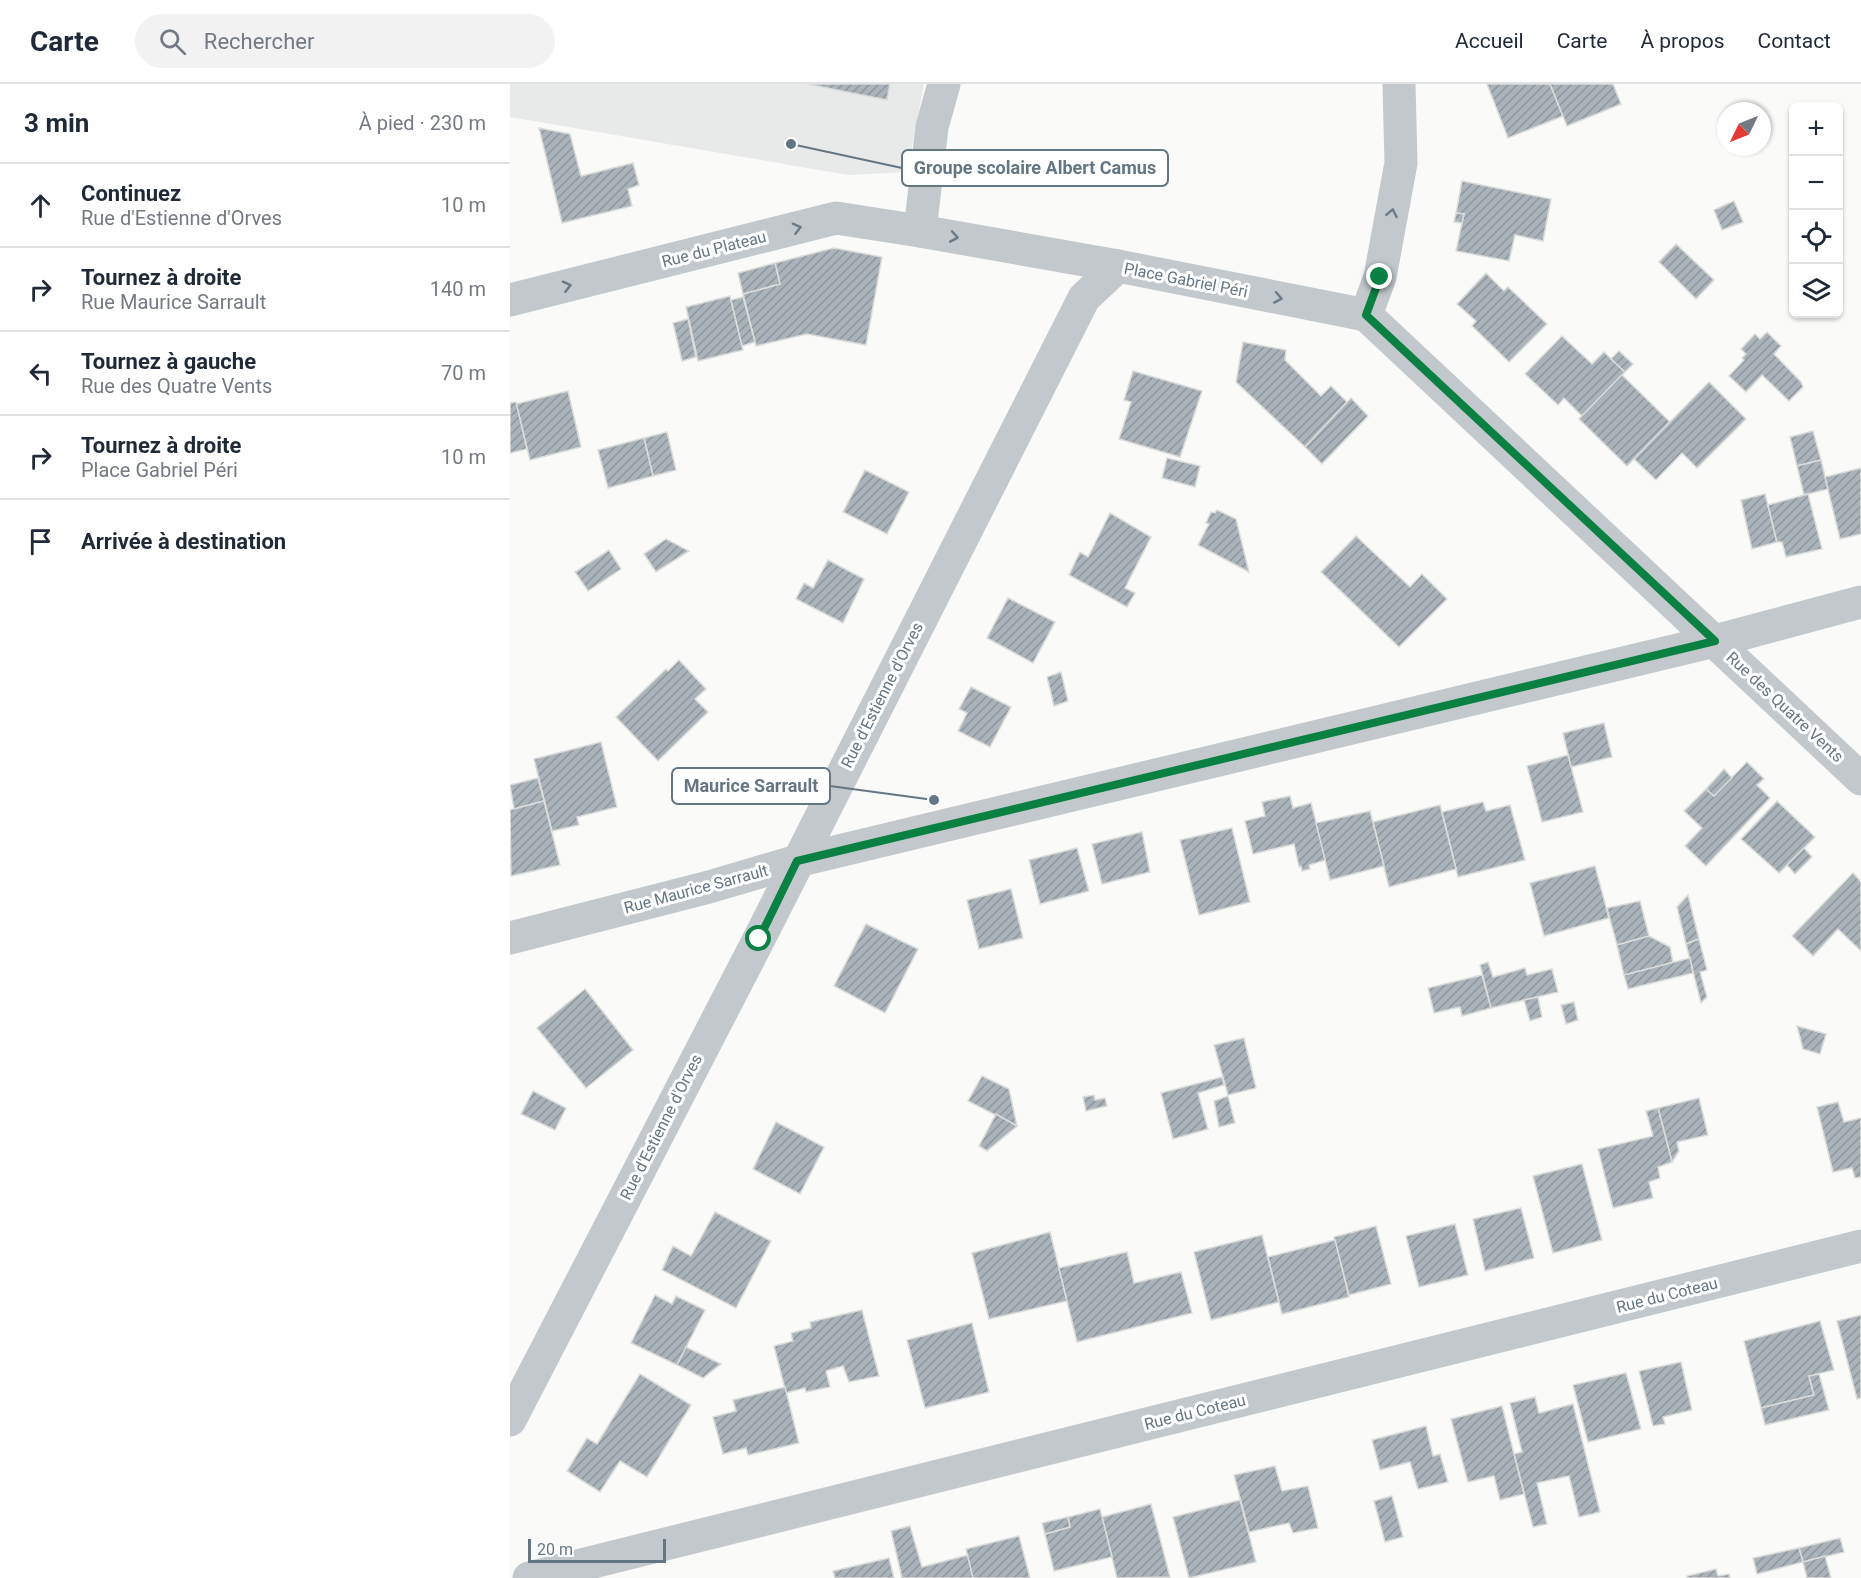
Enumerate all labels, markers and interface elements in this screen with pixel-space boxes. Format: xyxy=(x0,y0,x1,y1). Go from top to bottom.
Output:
search box xyxy=(135,14,555,68)
text: Carte xyxy=(30,25,99,58)
icon: search xyxy=(156,25,189,58)
text: Rechercher xyxy=(204,29,314,54)
text: Accueil xyxy=(1455,29,1524,53)
text: Carte xyxy=(1557,29,1607,53)
text: À propos xyxy=(1640,29,1725,53)
text: Contact xyxy=(1758,29,1831,53)
north arrow xyxy=(1717,102,1771,156)
map controls xyxy=(1789,102,1843,318)
button: + xyxy=(1789,102,1843,156)
text: 3 min xyxy=(24,108,89,138)
text: À pied · 230 m xyxy=(359,111,486,135)
callout: Groupe scolaire Albert Camus xyxy=(902,150,1168,186)
button: − xyxy=(1789,156,1843,210)
text: Groupe scolaire Albert Camus xyxy=(914,157,1156,178)
text: Continuez xyxy=(81,181,181,206)
icon: ahead xyxy=(24,189,57,222)
text: 10 m xyxy=(441,193,486,217)
text: Rue d'Estienne d'Orves xyxy=(81,206,282,230)
one-way arrow xyxy=(1385,208,1398,218)
button: locate xyxy=(1789,210,1843,264)
one-way arrow xyxy=(791,223,801,236)
street label: Rue du Plateau xyxy=(660,227,768,271)
one-way arrow xyxy=(949,230,959,243)
street label: Place Gabriel Péri xyxy=(1123,259,1249,301)
route end xyxy=(1366,263,1392,289)
button: layers xyxy=(1789,264,1843,318)
text: Tournez à droite xyxy=(81,265,241,290)
icon: right xyxy=(24,273,57,306)
text: 140 m xyxy=(430,277,486,301)
one-way arrow xyxy=(561,281,572,293)
text: Rue Maurice Sarrault xyxy=(81,290,266,314)
one-way arrow xyxy=(1273,291,1283,304)
text: Tournez à gauche xyxy=(81,349,256,374)
icon: left xyxy=(24,357,57,390)
text: 70 m xyxy=(441,361,486,385)
text: Rue des Quatre Vents xyxy=(81,374,272,398)
text: Tournez à droite xyxy=(81,433,241,458)
icon: right xyxy=(24,441,57,474)
text: 10 m xyxy=(441,445,486,469)
text: Place Gabriel Péri xyxy=(81,458,238,482)
icon: arrive xyxy=(24,525,57,558)
text: Arrivée à destination xyxy=(81,529,286,554)
street label: Rue d'Estienne d'Orves xyxy=(837,619,927,771)
street label: Rue des Quatre Vents xyxy=(1723,648,1847,766)
callout: Maurice Sarrault xyxy=(672,768,830,804)
text: Maurice Sarrault xyxy=(684,775,818,796)
street label: Rue Maurice Sarrault xyxy=(622,861,770,917)
route start xyxy=(745,925,771,951)
street label: Rue d'Estienne d'Orves xyxy=(616,1051,706,1203)
street label: Rue du Coteau xyxy=(1614,1273,1720,1317)
street label: Rue du Coteau xyxy=(1142,1390,1248,1434)
scale bar xyxy=(528,1536,666,1564)
text: 20 m xyxy=(537,1540,573,1559)

